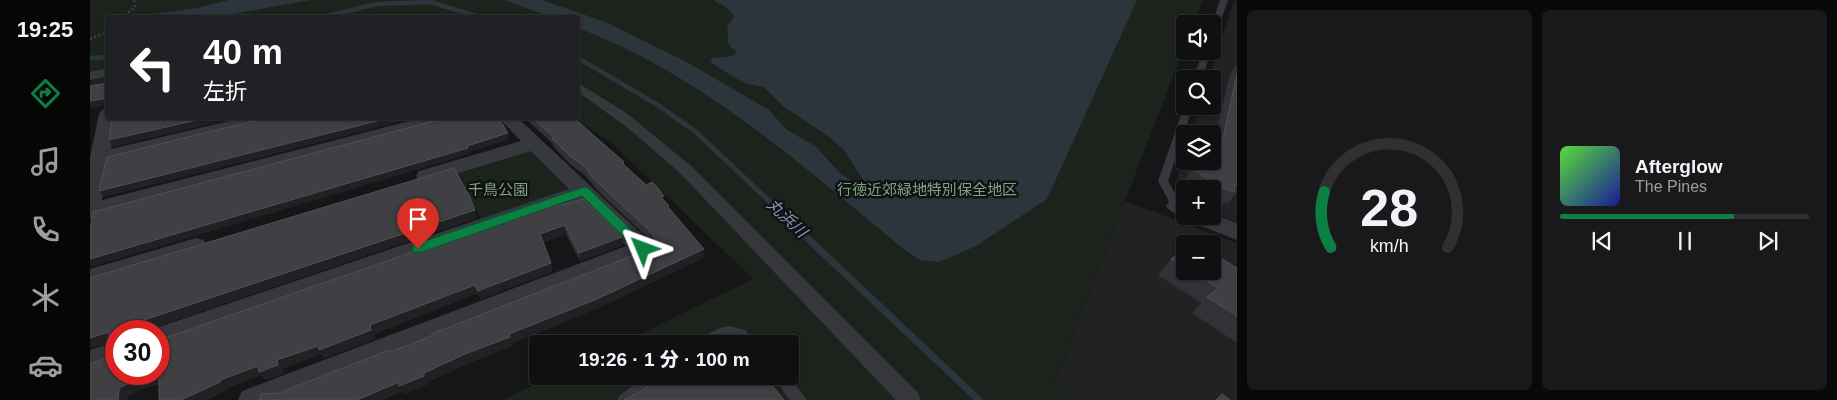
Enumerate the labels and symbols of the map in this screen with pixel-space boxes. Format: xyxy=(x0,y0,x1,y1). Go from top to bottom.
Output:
park label: 千鳥公園 xyxy=(468,181,528,198)
park label: 行徳近郊緑地特別保全地区 xyxy=(837,181,1017,198)
water label: 丸浜川 xyxy=(764,195,812,242)
pin xyxy=(397,198,439,249)
position arrow xyxy=(616,222,668,274)
speed limit sign: 30 xyxy=(105,320,170,385)

